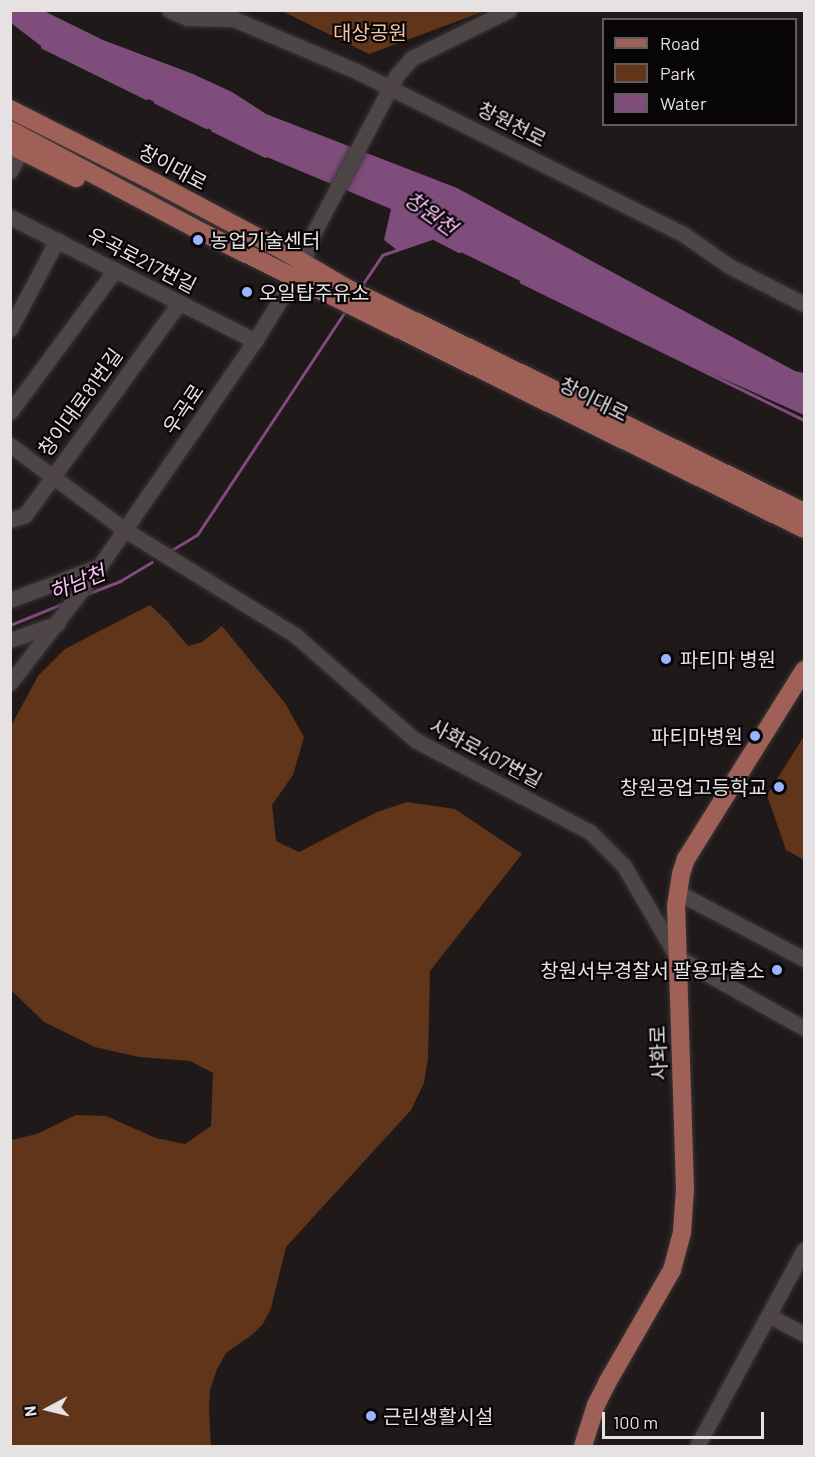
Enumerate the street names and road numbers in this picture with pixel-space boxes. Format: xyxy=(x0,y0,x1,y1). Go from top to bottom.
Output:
street label: 창원천로 xyxy=(474,97,550,151)
street label: 창이대로 xyxy=(135,139,211,195)
street label: 우곡로217번길 xyxy=(84,222,200,298)
street label: 창이대로81번길 xyxy=(33,343,127,461)
street label: 창이대로 xyxy=(556,372,632,426)
street label: 우곡로 xyxy=(158,379,208,439)
street label: 사화로407번길 xyxy=(426,713,546,793)
street label: 사화로 xyxy=(645,1025,671,1081)

